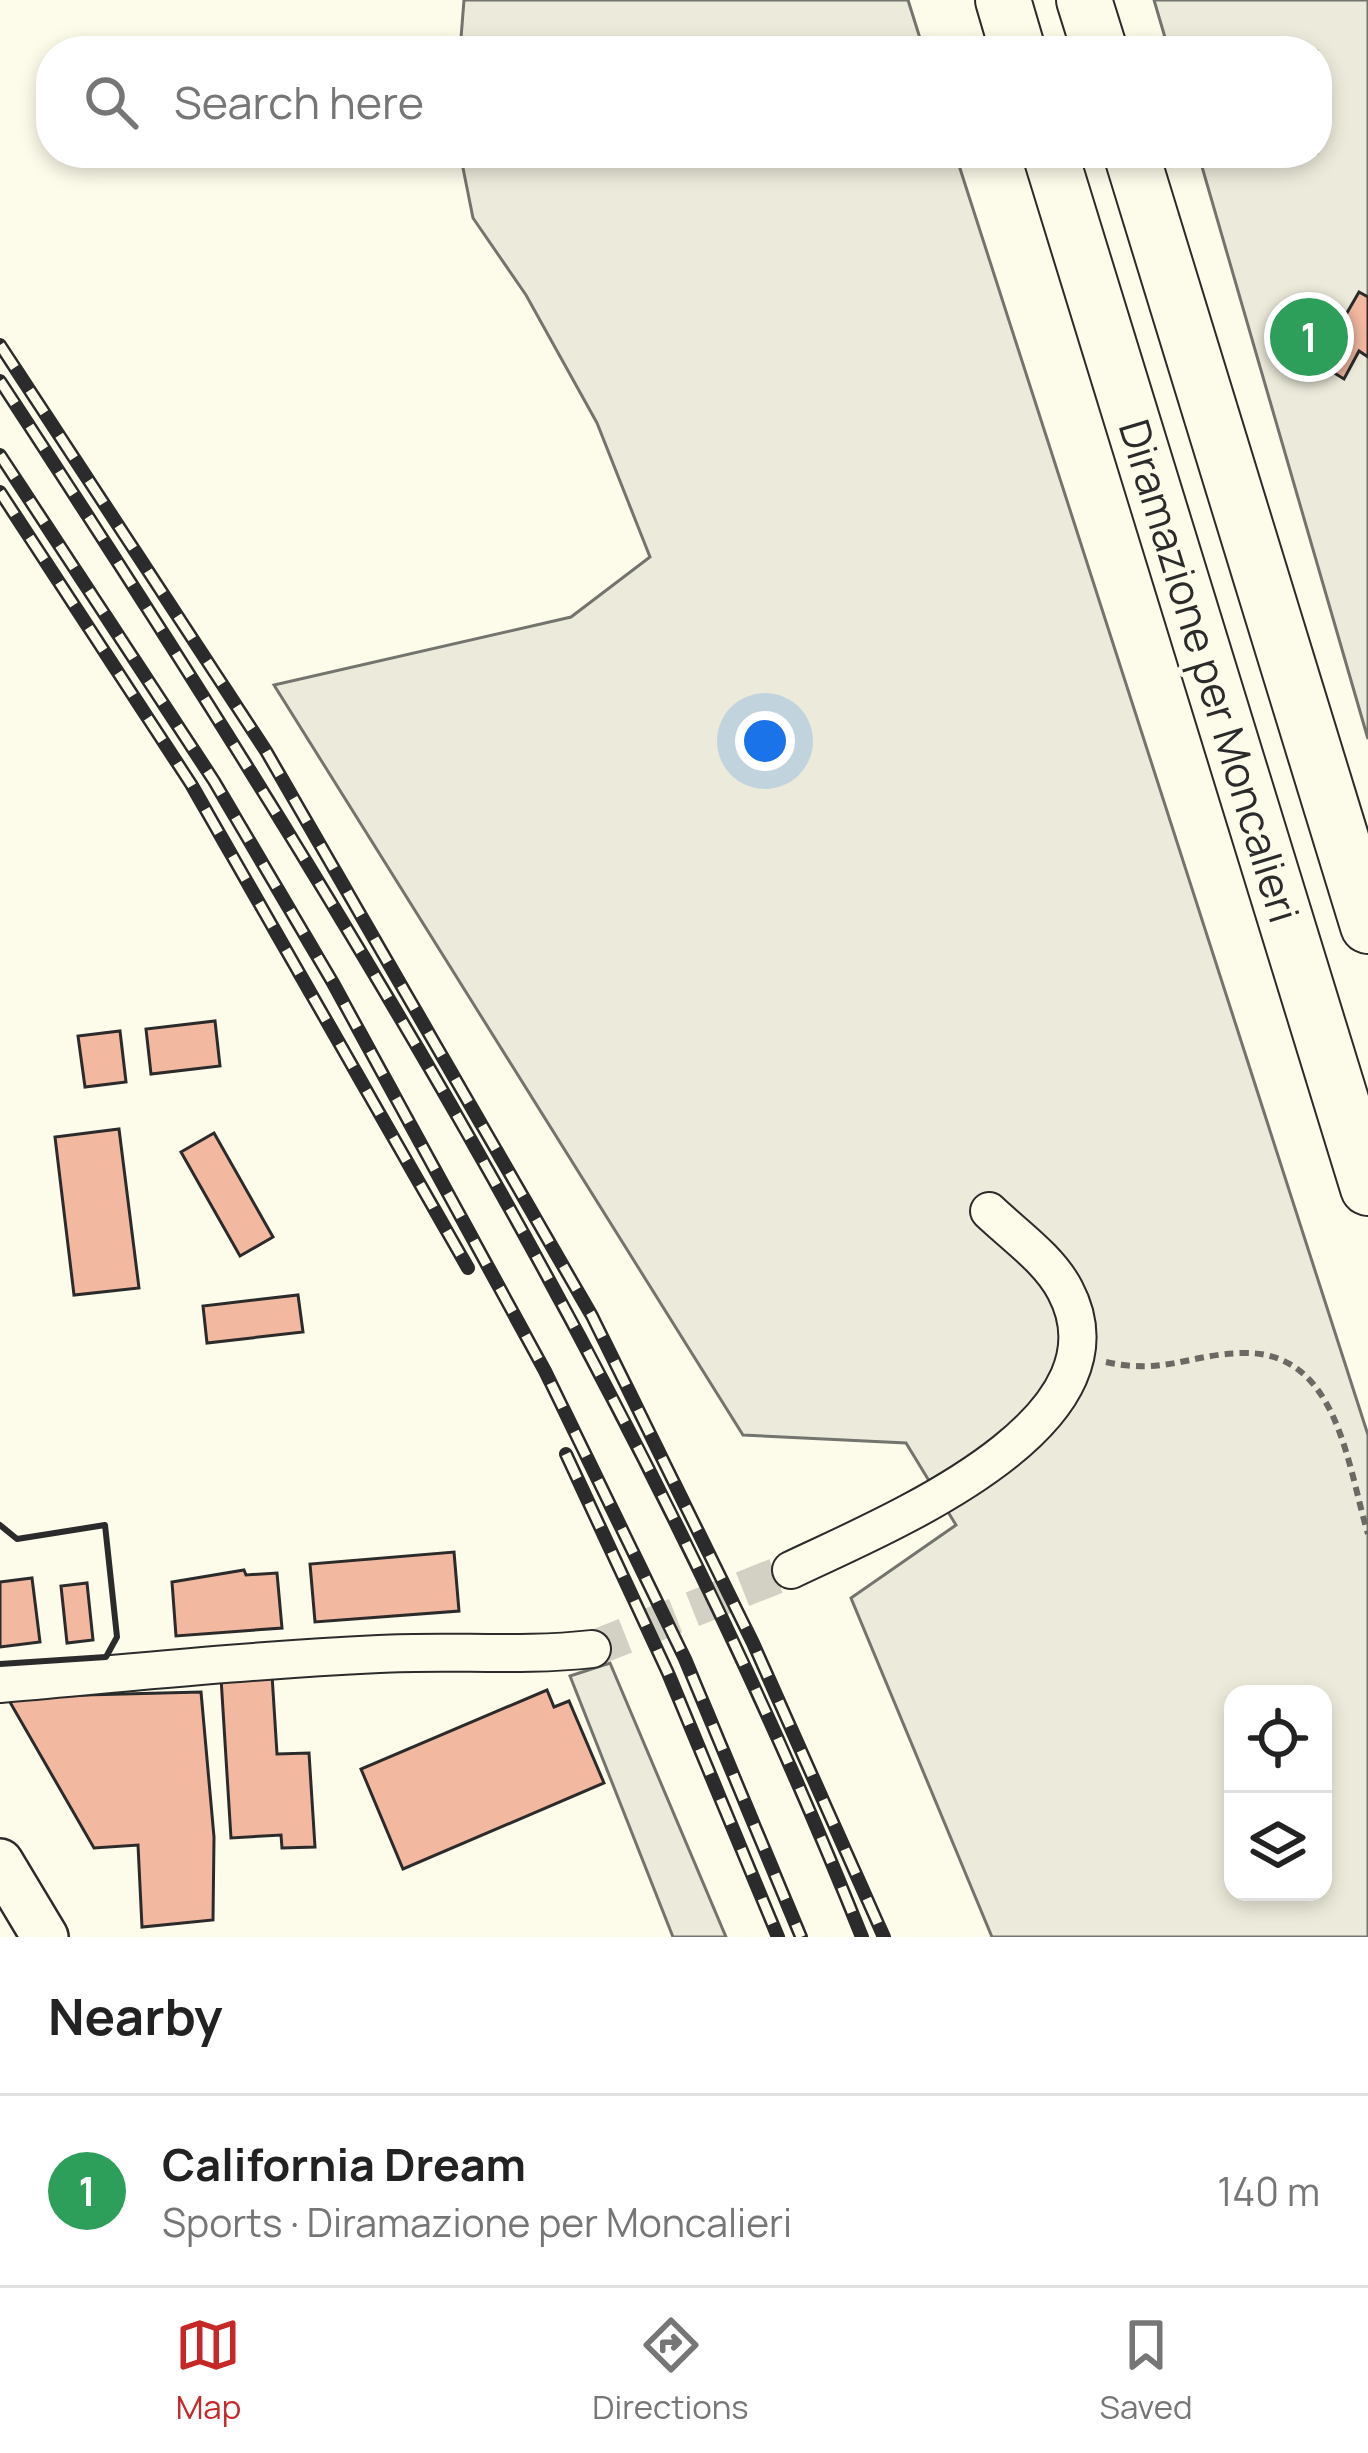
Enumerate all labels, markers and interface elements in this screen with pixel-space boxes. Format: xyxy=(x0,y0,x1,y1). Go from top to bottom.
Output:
search box xyxy=(36,36,1332,168)
icon: search xyxy=(78,69,144,135)
text: Search here xyxy=(174,71,424,133)
pin: 1 xyxy=(1270,292,1348,382)
street label: Diramazione per Moncalieri xyxy=(1106,412,1314,929)
your location xyxy=(735,711,795,771)
map controls xyxy=(1224,1685,1332,1901)
button: locate xyxy=(1224,1685,1332,1793)
button: layers xyxy=(1224,1793,1332,1901)
text: Nearby xyxy=(48,1981,223,2050)
text: California Dream xyxy=(162,2133,526,2195)
text: 1 xyxy=(78,2164,96,2218)
text: 140 m xyxy=(1217,2164,1320,2218)
text: Sports · Diramazione per Moncalieri xyxy=(162,2195,792,2249)
tab: Map xyxy=(175,2312,241,2429)
tab: Directions xyxy=(592,2312,749,2429)
tab: Saved xyxy=(1100,2312,1193,2429)

